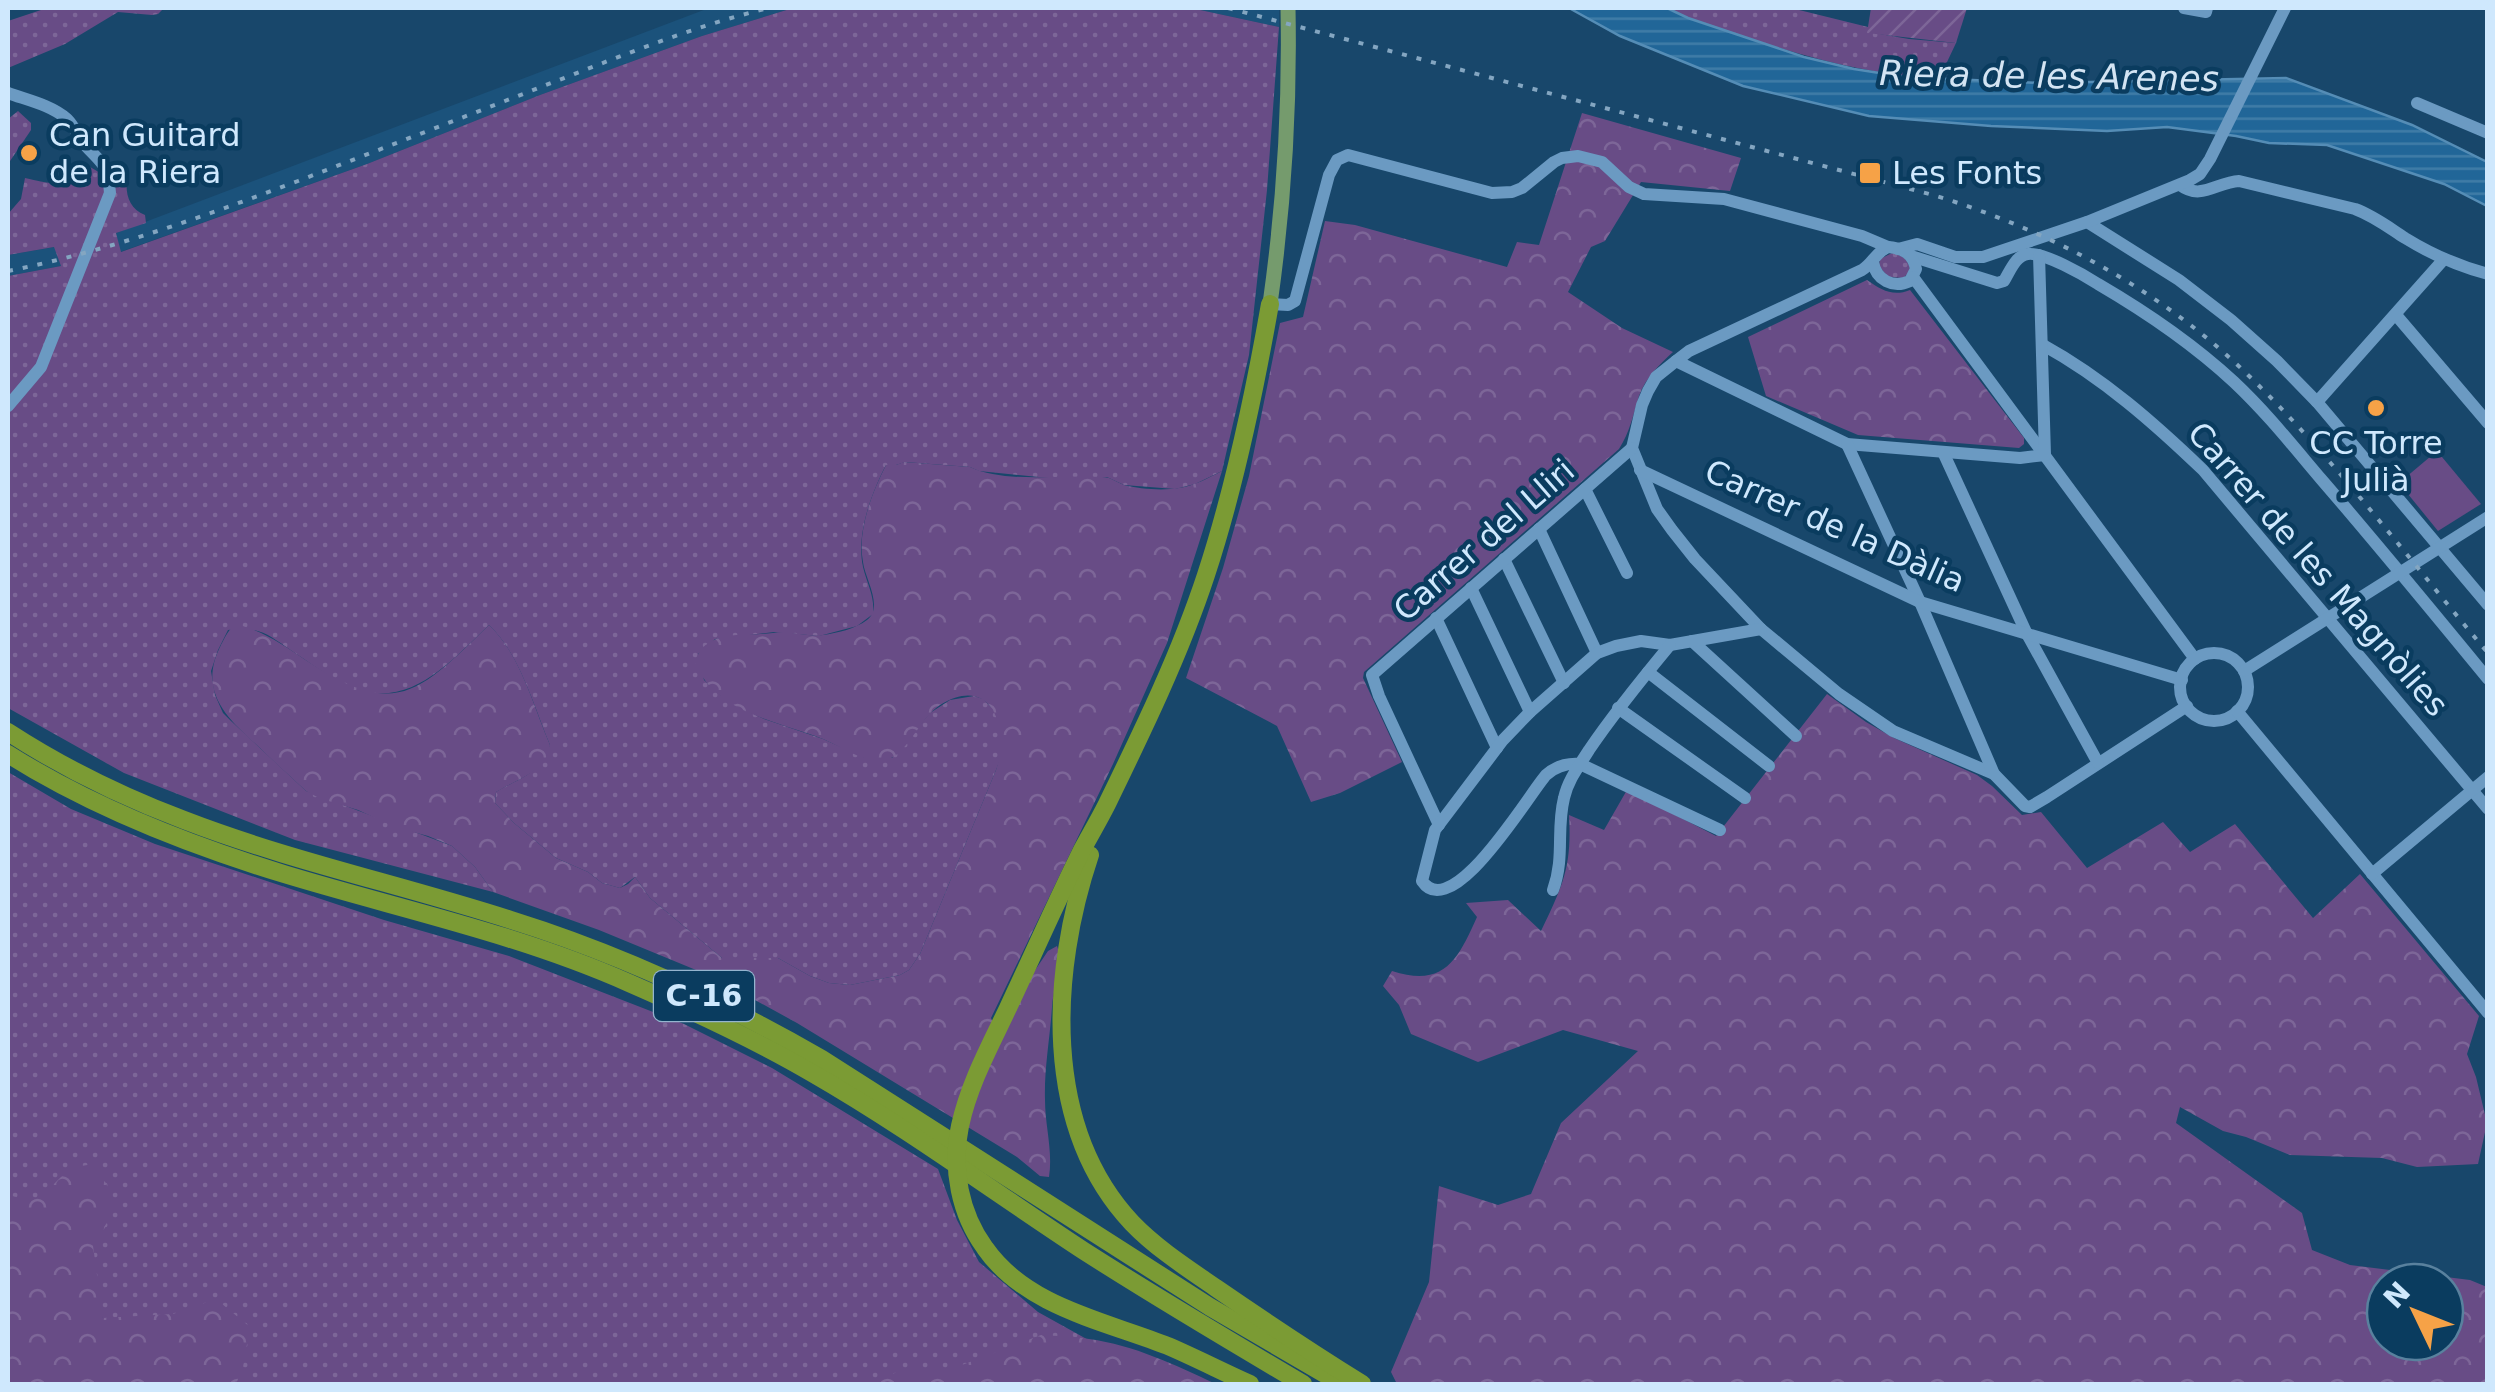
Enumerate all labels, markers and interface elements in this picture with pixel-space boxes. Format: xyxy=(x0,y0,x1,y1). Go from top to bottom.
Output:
water label: Riera de les Arenes xyxy=(1879,53,2219,99)
place label: Can Guitard de la Riera xyxy=(49,116,240,191)
marker: Can Guitard de la Riera xyxy=(18,142,40,164)
place label: Les Fonts xyxy=(1892,154,2042,192)
marker: Les Fonts xyxy=(1857,160,1883,186)
marker: CC Torre Julià xyxy=(2365,397,2387,419)
street label: Carrer de les Magnòlies xyxy=(2180,414,2456,724)
place label: CC Torre Julià xyxy=(2309,424,2443,499)
street label: Carrer del Lliri xyxy=(1386,451,1582,629)
street label: Carrer de la Dàlia xyxy=(1699,452,1971,600)
road number: C-16 xyxy=(654,971,754,1021)
north arrow xyxy=(2365,1262,2465,1362)
text: N xyxy=(2377,1275,2417,1315)

